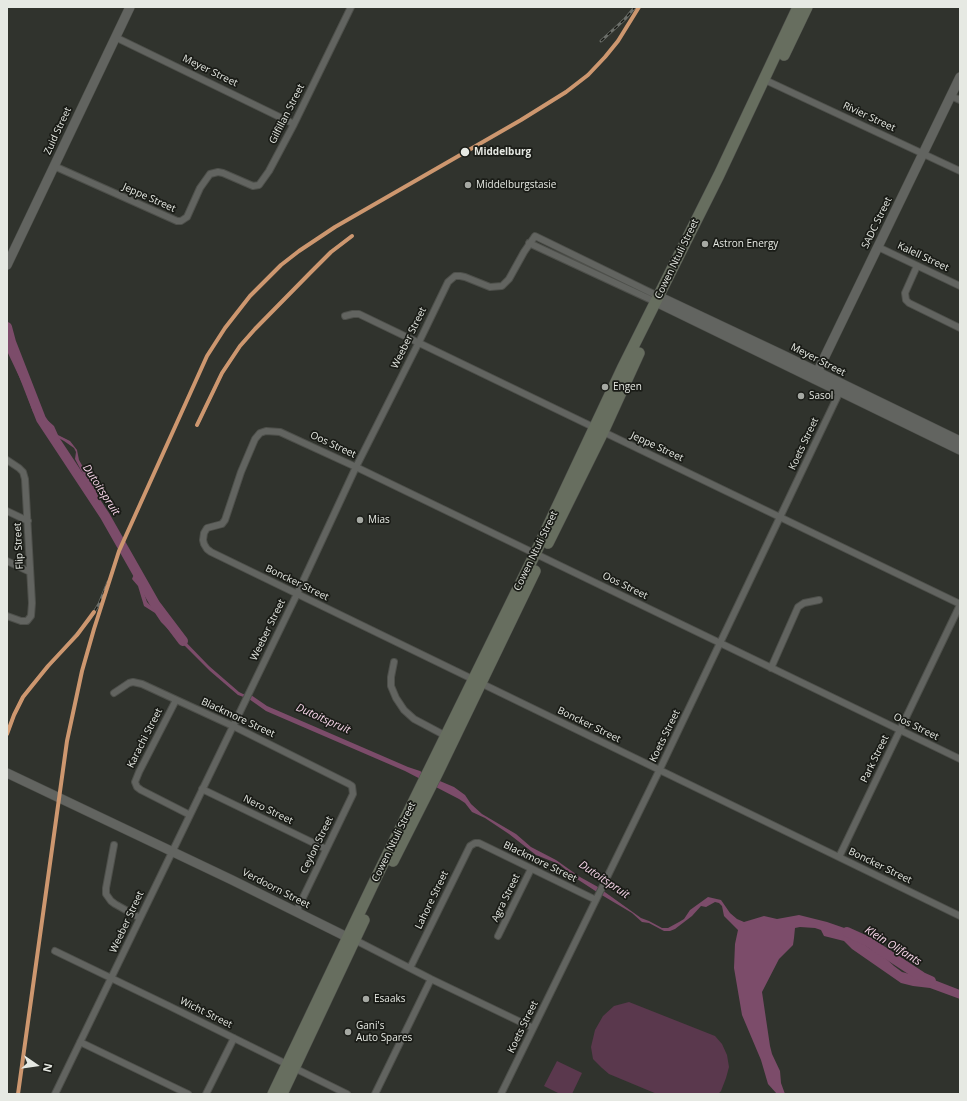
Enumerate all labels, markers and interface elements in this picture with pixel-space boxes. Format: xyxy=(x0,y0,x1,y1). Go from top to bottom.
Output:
street label: Meyer Street xyxy=(180,52,240,90)
street label: Gilfillan Street xyxy=(267,82,307,146)
street label: Rivier Street xyxy=(841,100,897,134)
street label: Zuid Street xyxy=(42,105,74,157)
marker: Middelburg xyxy=(459,146,471,158)
place label: Middelburg xyxy=(474,146,531,158)
place label: Middelburgstasie xyxy=(476,179,556,191)
marker: Middelburgstasie xyxy=(463,180,473,190)
street label: Jeppe Street xyxy=(121,181,177,215)
street label: SADC Street xyxy=(859,195,895,251)
street label: Cowen Ntuli Street xyxy=(652,217,702,301)
place label: Astron Energy xyxy=(713,238,778,250)
marker: Astron Energy xyxy=(700,239,710,249)
street label: Kalell Street xyxy=(895,240,951,274)
street label: Weeber Street xyxy=(389,305,429,371)
street label: Meyer Street xyxy=(789,341,847,379)
place label: Engen xyxy=(613,381,642,393)
marker: Engen xyxy=(600,382,610,392)
place label: Sasol xyxy=(809,390,833,402)
marker: Sasol xyxy=(796,391,806,401)
street label: Koets Street xyxy=(787,416,821,472)
street label: Oos Street xyxy=(308,429,358,461)
street label: Jeppe Street xyxy=(629,430,685,464)
water label: Dutoitspruit xyxy=(80,462,122,518)
street label: Cowen Ntuli Street xyxy=(511,509,561,593)
place label: Mias xyxy=(368,514,390,526)
marker: Mias xyxy=(355,515,365,525)
street label: Flip Street xyxy=(12,522,26,570)
street label: Boncker Street xyxy=(263,563,331,603)
street label: Oos Street xyxy=(600,570,650,602)
street label: Weeber Street xyxy=(248,597,288,663)
street label: Blackmore Street xyxy=(199,696,277,740)
water label: Dutoitspruit xyxy=(294,701,352,737)
street label: Boncker Street xyxy=(555,705,623,745)
street label: Karachi Street xyxy=(125,706,165,770)
street label: Koets Street xyxy=(647,708,683,764)
street label: Oos Street xyxy=(891,711,941,743)
street label: Park Street xyxy=(858,733,892,785)
street label: Nero Street xyxy=(241,793,295,827)
street label: Cowen Ntuli Street xyxy=(369,800,419,884)
street label: Ceylon Street xyxy=(298,814,336,876)
street label: Blackmore Street xyxy=(501,839,579,885)
street label: Boncker Street xyxy=(846,846,914,886)
water label: Dutoitspruit xyxy=(576,858,632,902)
street label: Verdoorn Street xyxy=(240,867,312,911)
street label: Lahore Street xyxy=(413,869,451,931)
street label: Agra Street xyxy=(489,872,523,924)
street label: Weeber Street xyxy=(107,889,147,955)
water label: Klein Olifants xyxy=(862,923,924,969)
place label: Esaaks xyxy=(374,993,405,1005)
marker: Esaaks xyxy=(361,994,371,1004)
street label: Wicht Street xyxy=(178,995,234,1031)
street label: Koets Street xyxy=(505,999,541,1055)
place label: Gani's Auto Spares xyxy=(356,1020,412,1044)
marker: Gani's Auto Spares xyxy=(343,1027,353,1037)
north arrow xyxy=(16,1045,56,1085)
text: N xyxy=(40,1062,56,1074)

